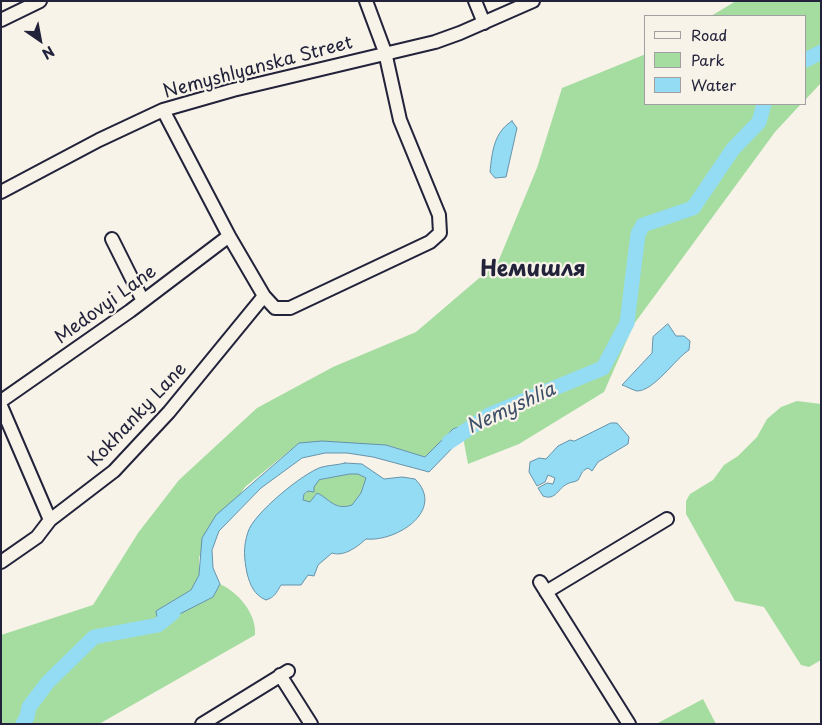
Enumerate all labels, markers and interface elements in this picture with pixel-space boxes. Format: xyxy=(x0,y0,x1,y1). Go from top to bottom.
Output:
north arrow xyxy=(15,15,65,65)
legend xyxy=(644,15,807,105)
text: Road xyxy=(691,23,727,46)
street label: Nemyshlyanska Street xyxy=(161,32,355,104)
text: N xyxy=(38,41,59,65)
text: Park xyxy=(691,48,725,71)
text: Water xyxy=(691,73,736,96)
district label: Немишля xyxy=(480,257,586,283)
street label: Medovyi Lane xyxy=(51,261,161,349)
street label: Kokhanky Lane xyxy=(84,359,192,471)
water label: Nemyshlia xyxy=(463,378,559,440)

